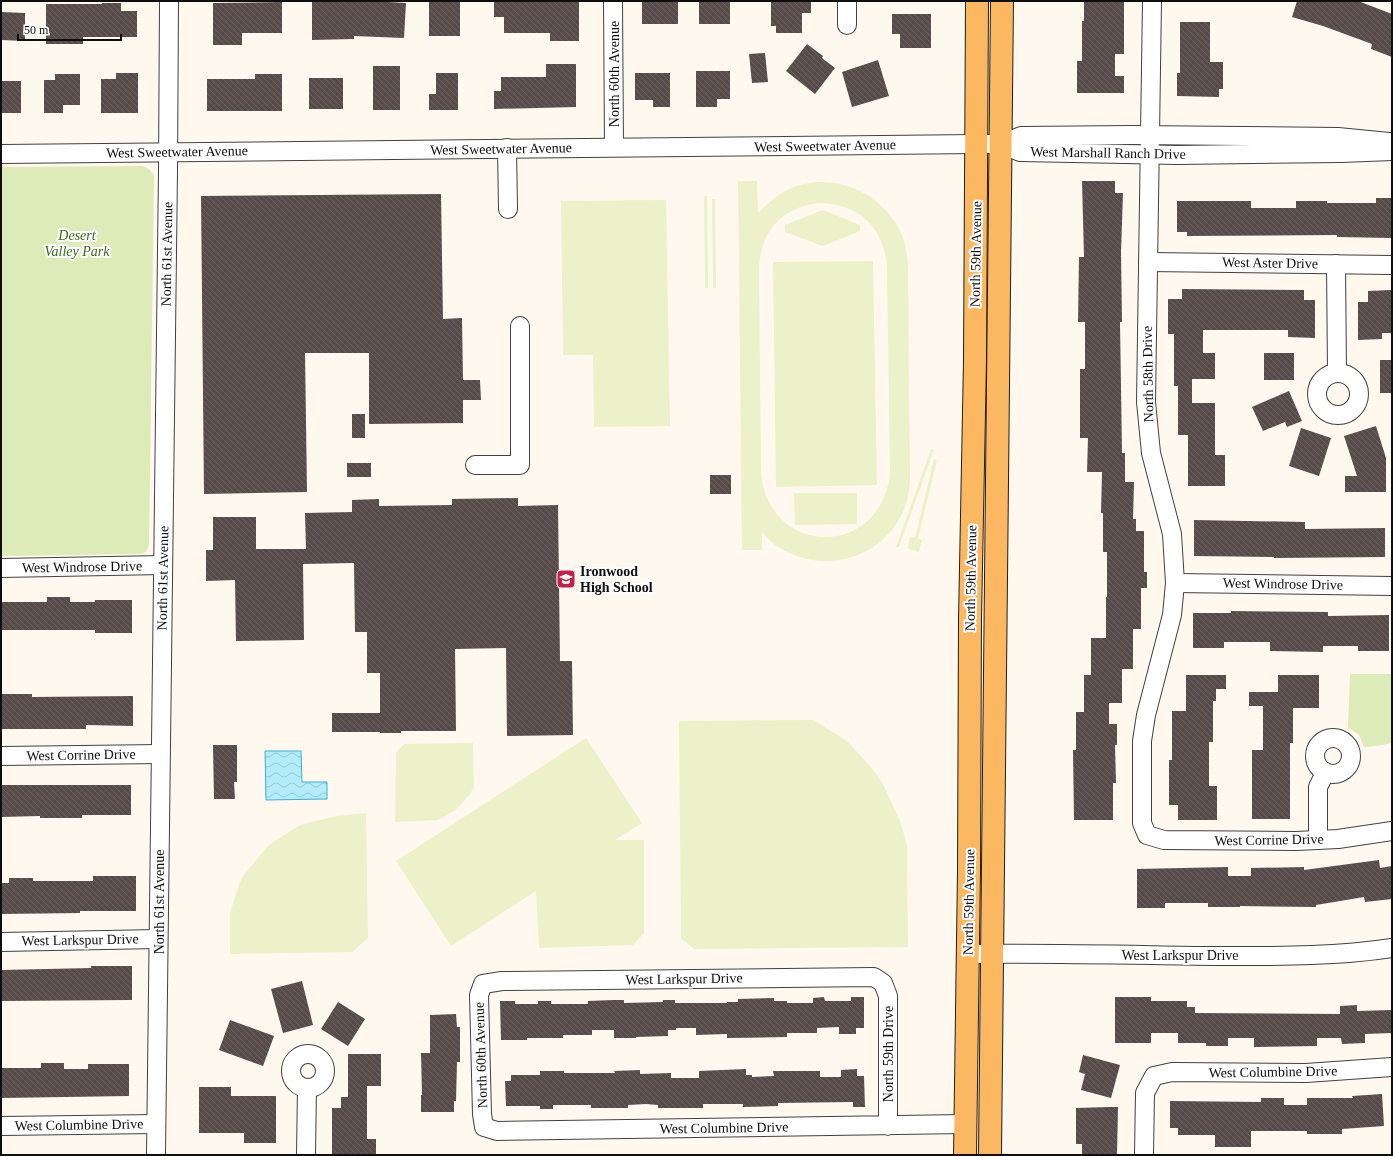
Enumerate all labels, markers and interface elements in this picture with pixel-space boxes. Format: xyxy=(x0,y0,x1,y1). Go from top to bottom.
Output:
scale bar xyxy=(18,16,121,42)
street label: North 60th Avenue xyxy=(607,21,622,127)
text: 50 m xyxy=(24,23,49,37)
street label: West Sweetwater Avenue xyxy=(754,137,896,155)
street label: West Sweetwater Avenue xyxy=(430,140,572,158)
street label: West Sweetwater Avenue xyxy=(106,143,248,161)
street label: West Marshall Ranch Drive xyxy=(1030,144,1186,162)
street label: North 59th Avenue xyxy=(968,201,984,307)
street label: North 61st Avenue xyxy=(159,202,175,306)
park label: Desert Valley Park xyxy=(45,228,110,259)
street label: West Aster Drive xyxy=(1222,255,1318,271)
street label: North 58th Drive xyxy=(1140,326,1156,422)
street label: North 59th Avenue xyxy=(963,525,979,631)
street label: North 61st Avenue xyxy=(155,526,171,630)
street label: West Windrose Drive xyxy=(22,558,142,576)
place label: Ironwood High School xyxy=(580,564,653,595)
school or university icon: Ironwood High School xyxy=(555,568,577,590)
street label: West Windrose Drive xyxy=(1223,575,1343,593)
street label: West Corrine Drive xyxy=(26,747,136,763)
street label: West Corrine Drive xyxy=(1214,832,1324,848)
street label: North 59th Avenue xyxy=(961,849,977,955)
street label: North 61st Avenue xyxy=(152,850,167,954)
street label: West Larkspur Drive xyxy=(21,931,139,949)
street label: West Larkspur Drive xyxy=(1121,948,1239,963)
street label: West Larkspur Drive xyxy=(625,970,743,988)
street label: North 60th Avenue xyxy=(472,1002,490,1108)
street label: North 59th Drive xyxy=(881,1006,896,1102)
street label: West Columbine Drive xyxy=(1209,1063,1337,1081)
street label: West Columbine Drive xyxy=(15,1116,143,1134)
street label: West Columbine Drive xyxy=(660,1119,788,1137)

